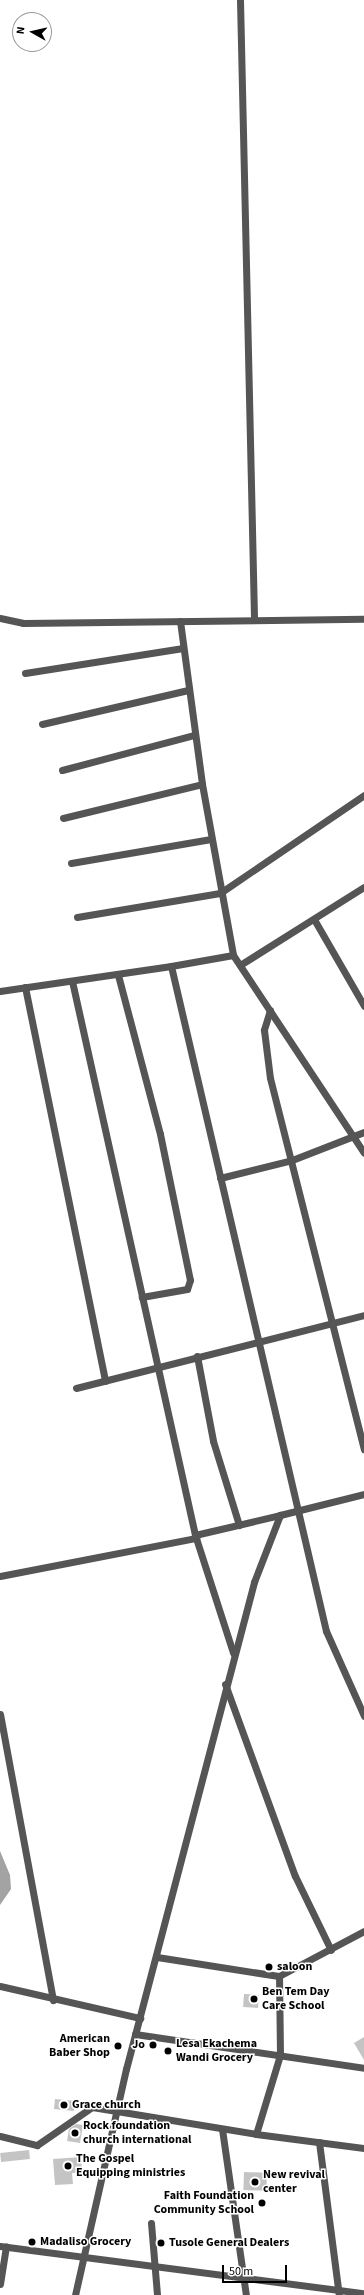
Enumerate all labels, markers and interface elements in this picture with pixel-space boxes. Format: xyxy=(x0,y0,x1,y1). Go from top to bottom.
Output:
north arrow xyxy=(12,12,52,52)
text: N xyxy=(13,26,29,35)
place label: saloon xyxy=(277,1960,312,1974)
marker: saloon xyxy=(264,1962,274,1972)
place label: Ben Tem Day Care School xyxy=(262,1985,330,2013)
marker: Ben Tem Day Care School xyxy=(249,1994,259,2004)
place label: American Baber Shop xyxy=(49,2032,110,2060)
place label: Lesa Ekachema Wandi Grocery xyxy=(176,2037,257,2065)
place label: Jo xyxy=(132,2038,145,2052)
marker: Jo xyxy=(148,2040,158,2050)
marker: American Baber Shop xyxy=(113,2041,123,2051)
marker: Lesa Ekachema Wandi Grocery xyxy=(163,2046,173,2056)
place label: Grace church xyxy=(72,2098,141,2112)
marker: Grace church xyxy=(59,2100,69,2110)
place label: Rock foundation church international xyxy=(83,2119,192,2147)
marker: Rock foundation church international xyxy=(70,2128,80,2138)
place label: The Gospel Equipping ministries xyxy=(76,2152,185,2180)
marker: The Gospel Equipping ministries xyxy=(63,2161,73,2171)
place label: New revival center xyxy=(263,2168,325,2196)
marker: New revival center xyxy=(250,2177,260,2187)
place label: Faith Foundation Community School xyxy=(154,2189,254,2217)
marker: Faith Foundation Community School xyxy=(257,2198,267,2208)
place label: Madaliso Grocery xyxy=(40,2235,131,2249)
place label: Tusole General Dealers xyxy=(169,2236,289,2250)
marker: Madaliso Grocery xyxy=(27,2237,37,2247)
marker: Tusole General Dealers xyxy=(156,2238,166,2248)
scale bar xyxy=(224,2257,289,2283)
text: 50 m xyxy=(229,2263,253,2280)

